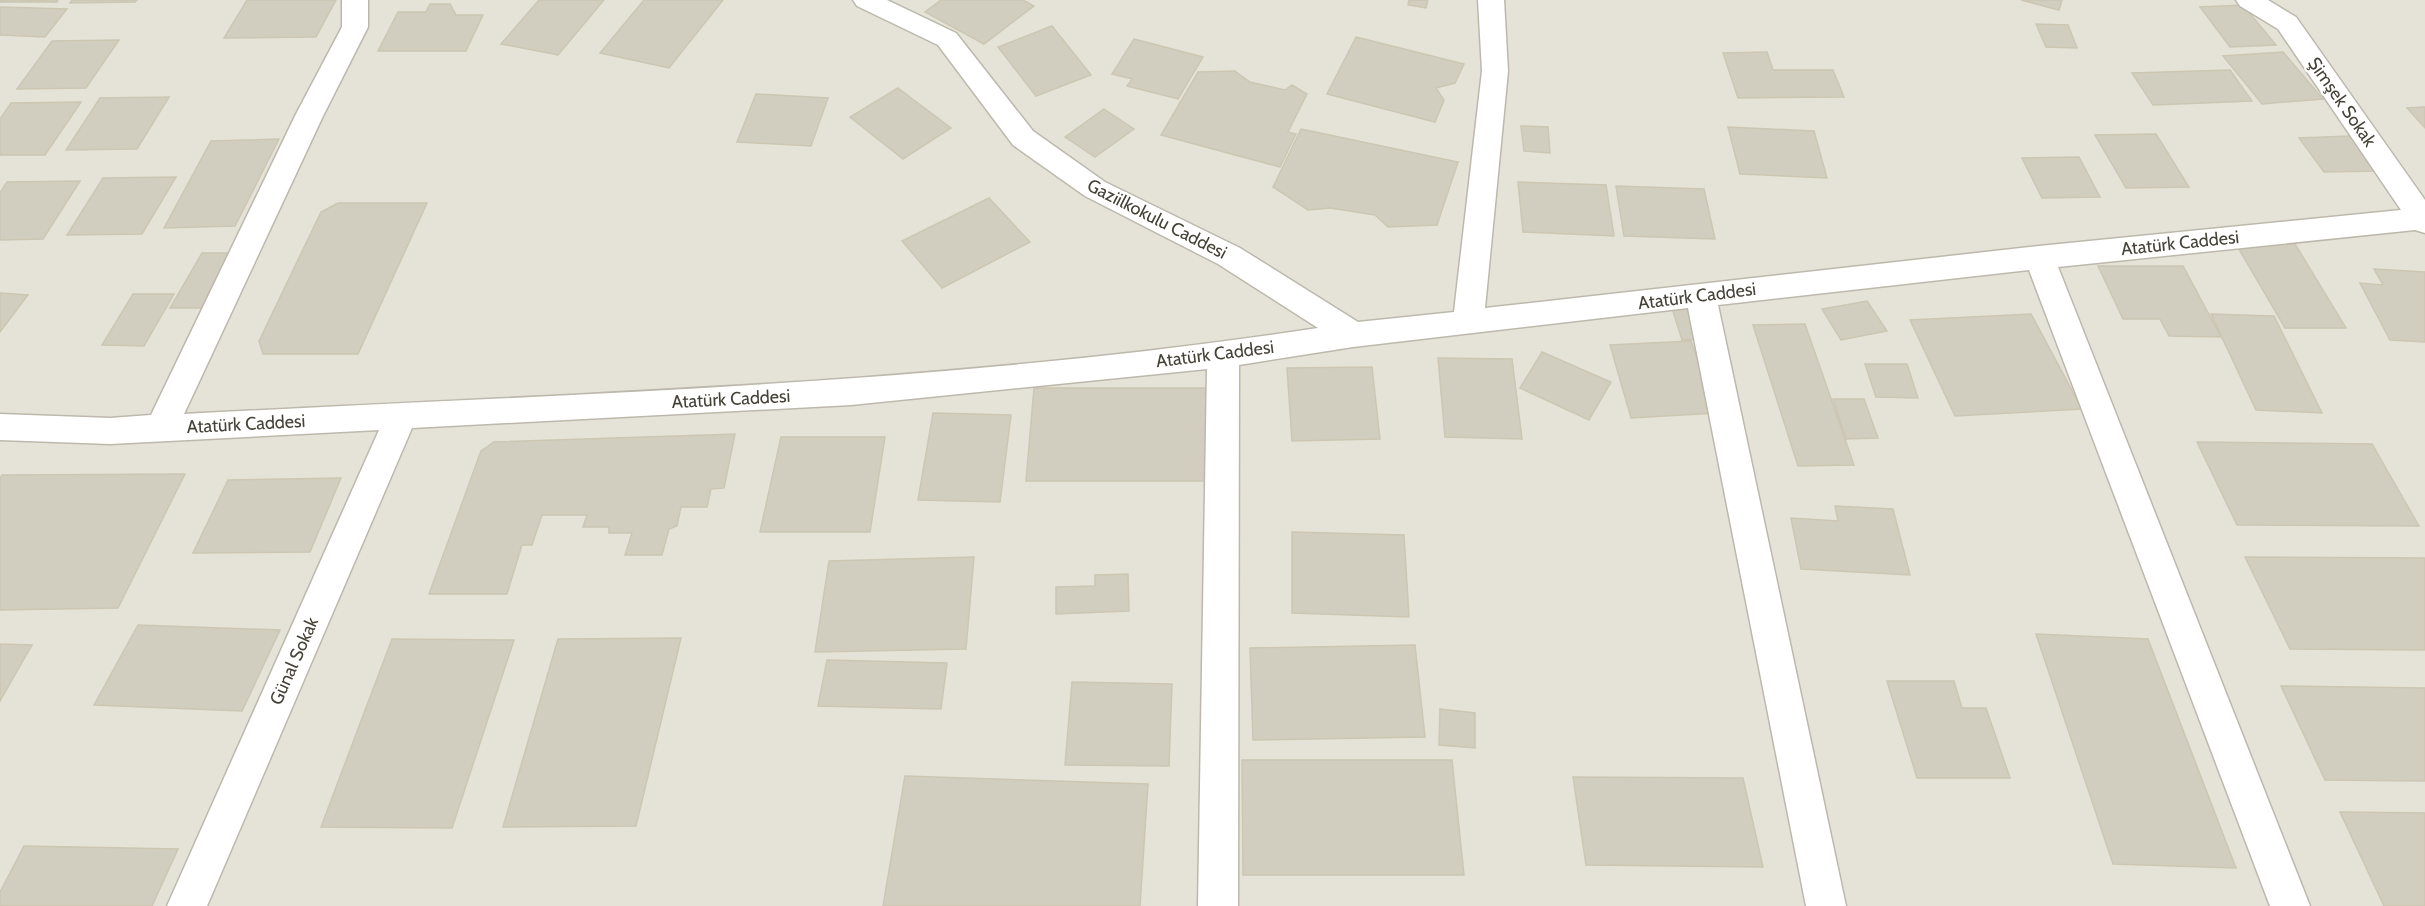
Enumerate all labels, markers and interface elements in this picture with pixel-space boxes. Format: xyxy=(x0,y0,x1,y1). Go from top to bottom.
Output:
street label: Şimşek Sokak xyxy=(2303,53,2381,152)
street label: Gaziilkokulu Caddesi xyxy=(1083,174,1231,264)
street label: Atatürk Caddesi xyxy=(2120,226,2240,260)
street label: Atatürk Caddesi xyxy=(1637,278,1757,314)
street label: Atatürk Caddesi xyxy=(1155,336,1275,372)
street label: Atatürk Caddesi xyxy=(671,385,791,413)
street label: Atatürk Caddesi xyxy=(186,410,306,438)
street label: Günal Sokak xyxy=(265,613,323,708)

